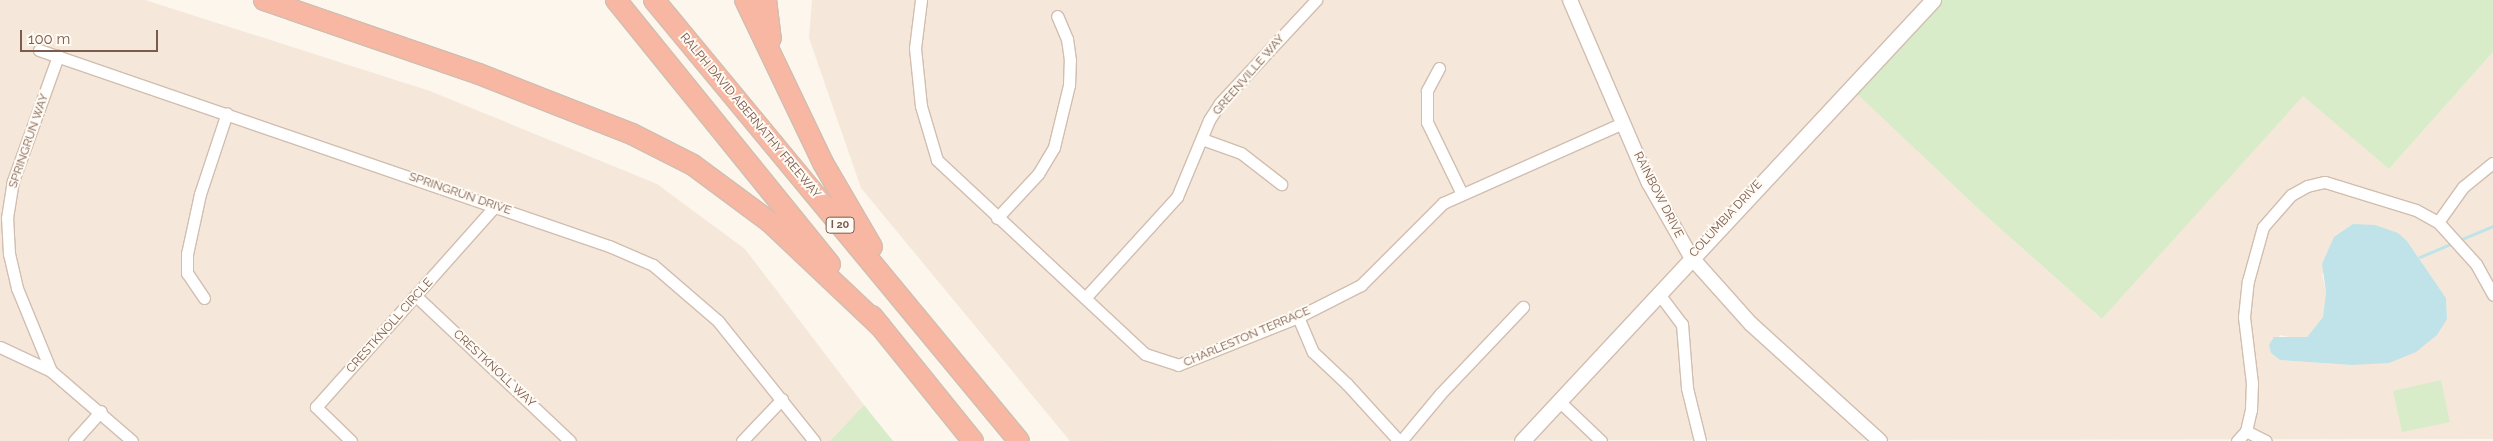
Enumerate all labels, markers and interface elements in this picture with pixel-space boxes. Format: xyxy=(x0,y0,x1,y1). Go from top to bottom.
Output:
scale bar xyxy=(22,20,160,52)
text: 100 m xyxy=(28,30,70,48)
street label: RALPH DAVID ABERNATHY FREEWAY xyxy=(676,30,824,202)
street label: GREENVILLE WAY xyxy=(1210,32,1288,118)
street label: SPRINGRUN WAY xyxy=(6,92,52,190)
street label: RAINBOW DRIVE xyxy=(1630,149,1686,241)
street label: SPRINGRUN DRIVE xyxy=(407,170,513,218)
street label: COLUMBIA DRIVE xyxy=(1687,177,1765,261)
road number: I 20 xyxy=(825,216,855,234)
street label: CRESTKNOLL CIRCLE xyxy=(344,276,436,376)
street label: CHARLESTON TERRACE xyxy=(1181,304,1313,370)
street label: CRESTKNOLL WAY xyxy=(450,327,538,411)

